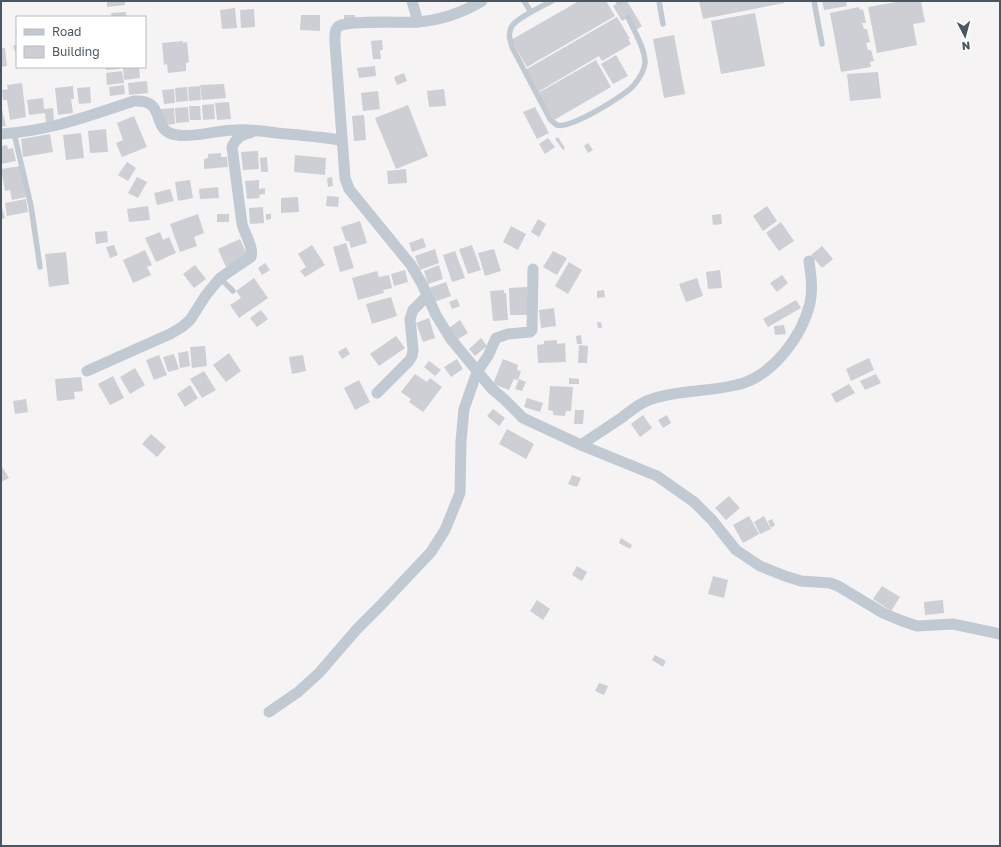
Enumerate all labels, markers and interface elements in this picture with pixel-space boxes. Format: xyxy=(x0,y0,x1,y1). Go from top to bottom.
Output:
legend xyxy=(16,16,146,68)
north arrow xyxy=(945,16,985,56)
text: Road xyxy=(52,24,81,39)
text: N xyxy=(961,40,971,53)
text: Building xyxy=(52,44,100,59)

